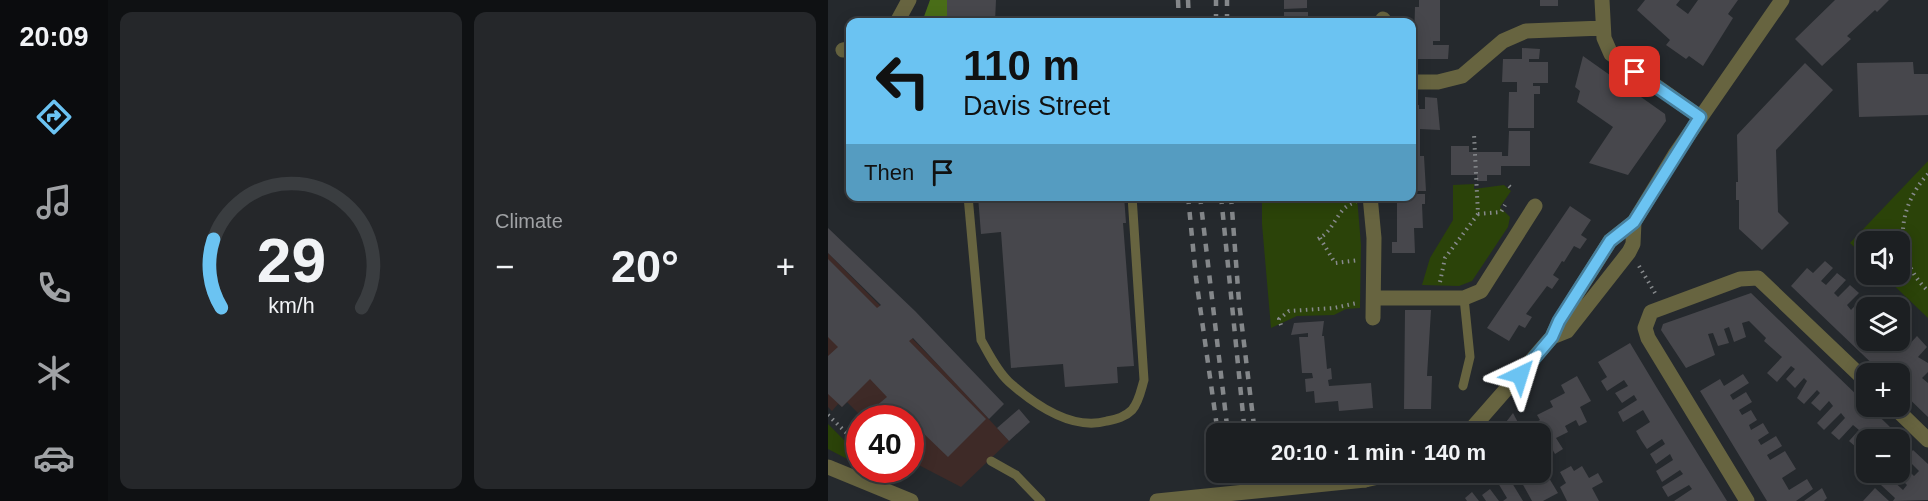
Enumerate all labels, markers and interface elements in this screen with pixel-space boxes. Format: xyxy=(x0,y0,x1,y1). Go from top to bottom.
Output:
text: 20:09 xyxy=(19,22,89,52)
icon: left xyxy=(864,42,942,120)
text: 110 m xyxy=(963,42,1080,89)
pin xyxy=(1609,46,1660,97)
icon: arrive xyxy=(1618,55,1651,88)
text: Davis Street xyxy=(963,91,1110,121)
icon: directions xyxy=(33,96,75,138)
icon: arrive xyxy=(926,156,959,189)
text: Then xyxy=(864,160,914,185)
icon: music xyxy=(33,181,75,223)
text: Climate xyxy=(495,210,563,232)
text: 29 xyxy=(256,226,326,295)
map controls xyxy=(1856,231,1910,483)
button: sound xyxy=(1856,231,1910,285)
text: 20° xyxy=(611,241,679,292)
text: − xyxy=(495,248,514,285)
text: + xyxy=(776,248,795,285)
icon: phone xyxy=(33,267,75,309)
text: km/h xyxy=(268,294,314,318)
button: layers xyxy=(1856,297,1910,351)
position arrow xyxy=(1488,343,1552,407)
icon: climate xyxy=(33,352,75,394)
button: + xyxy=(1856,363,1910,417)
speed limit sign: 40 xyxy=(846,405,924,483)
button: − xyxy=(1856,429,1910,483)
icon: car xyxy=(33,437,75,479)
text: 20:10 · 1 min · 140 m xyxy=(1271,440,1486,465)

